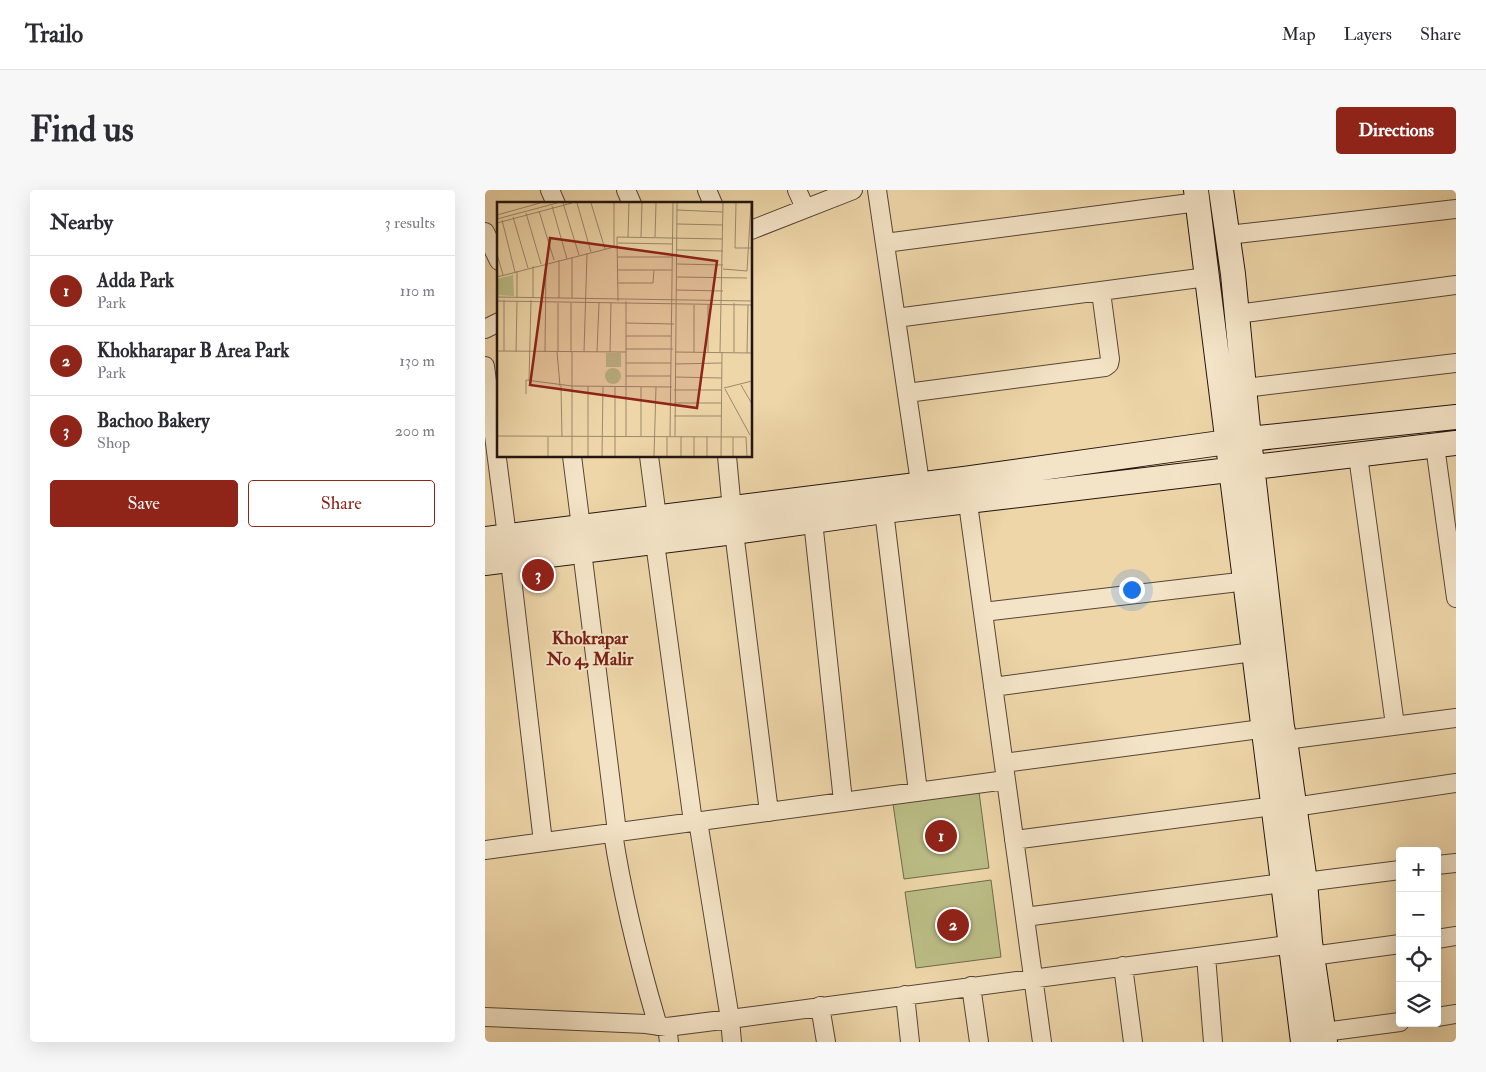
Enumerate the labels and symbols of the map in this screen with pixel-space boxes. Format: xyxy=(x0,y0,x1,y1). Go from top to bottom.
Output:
inset map xyxy=(497,202,753,458)
pin: 3 xyxy=(522,556,554,594)
your location xyxy=(1119,577,1145,603)
district label: Khokrapar No 4, Malir xyxy=(545,627,634,671)
pin: 1 xyxy=(925,817,957,855)
pin: 2 xyxy=(937,906,969,944)

